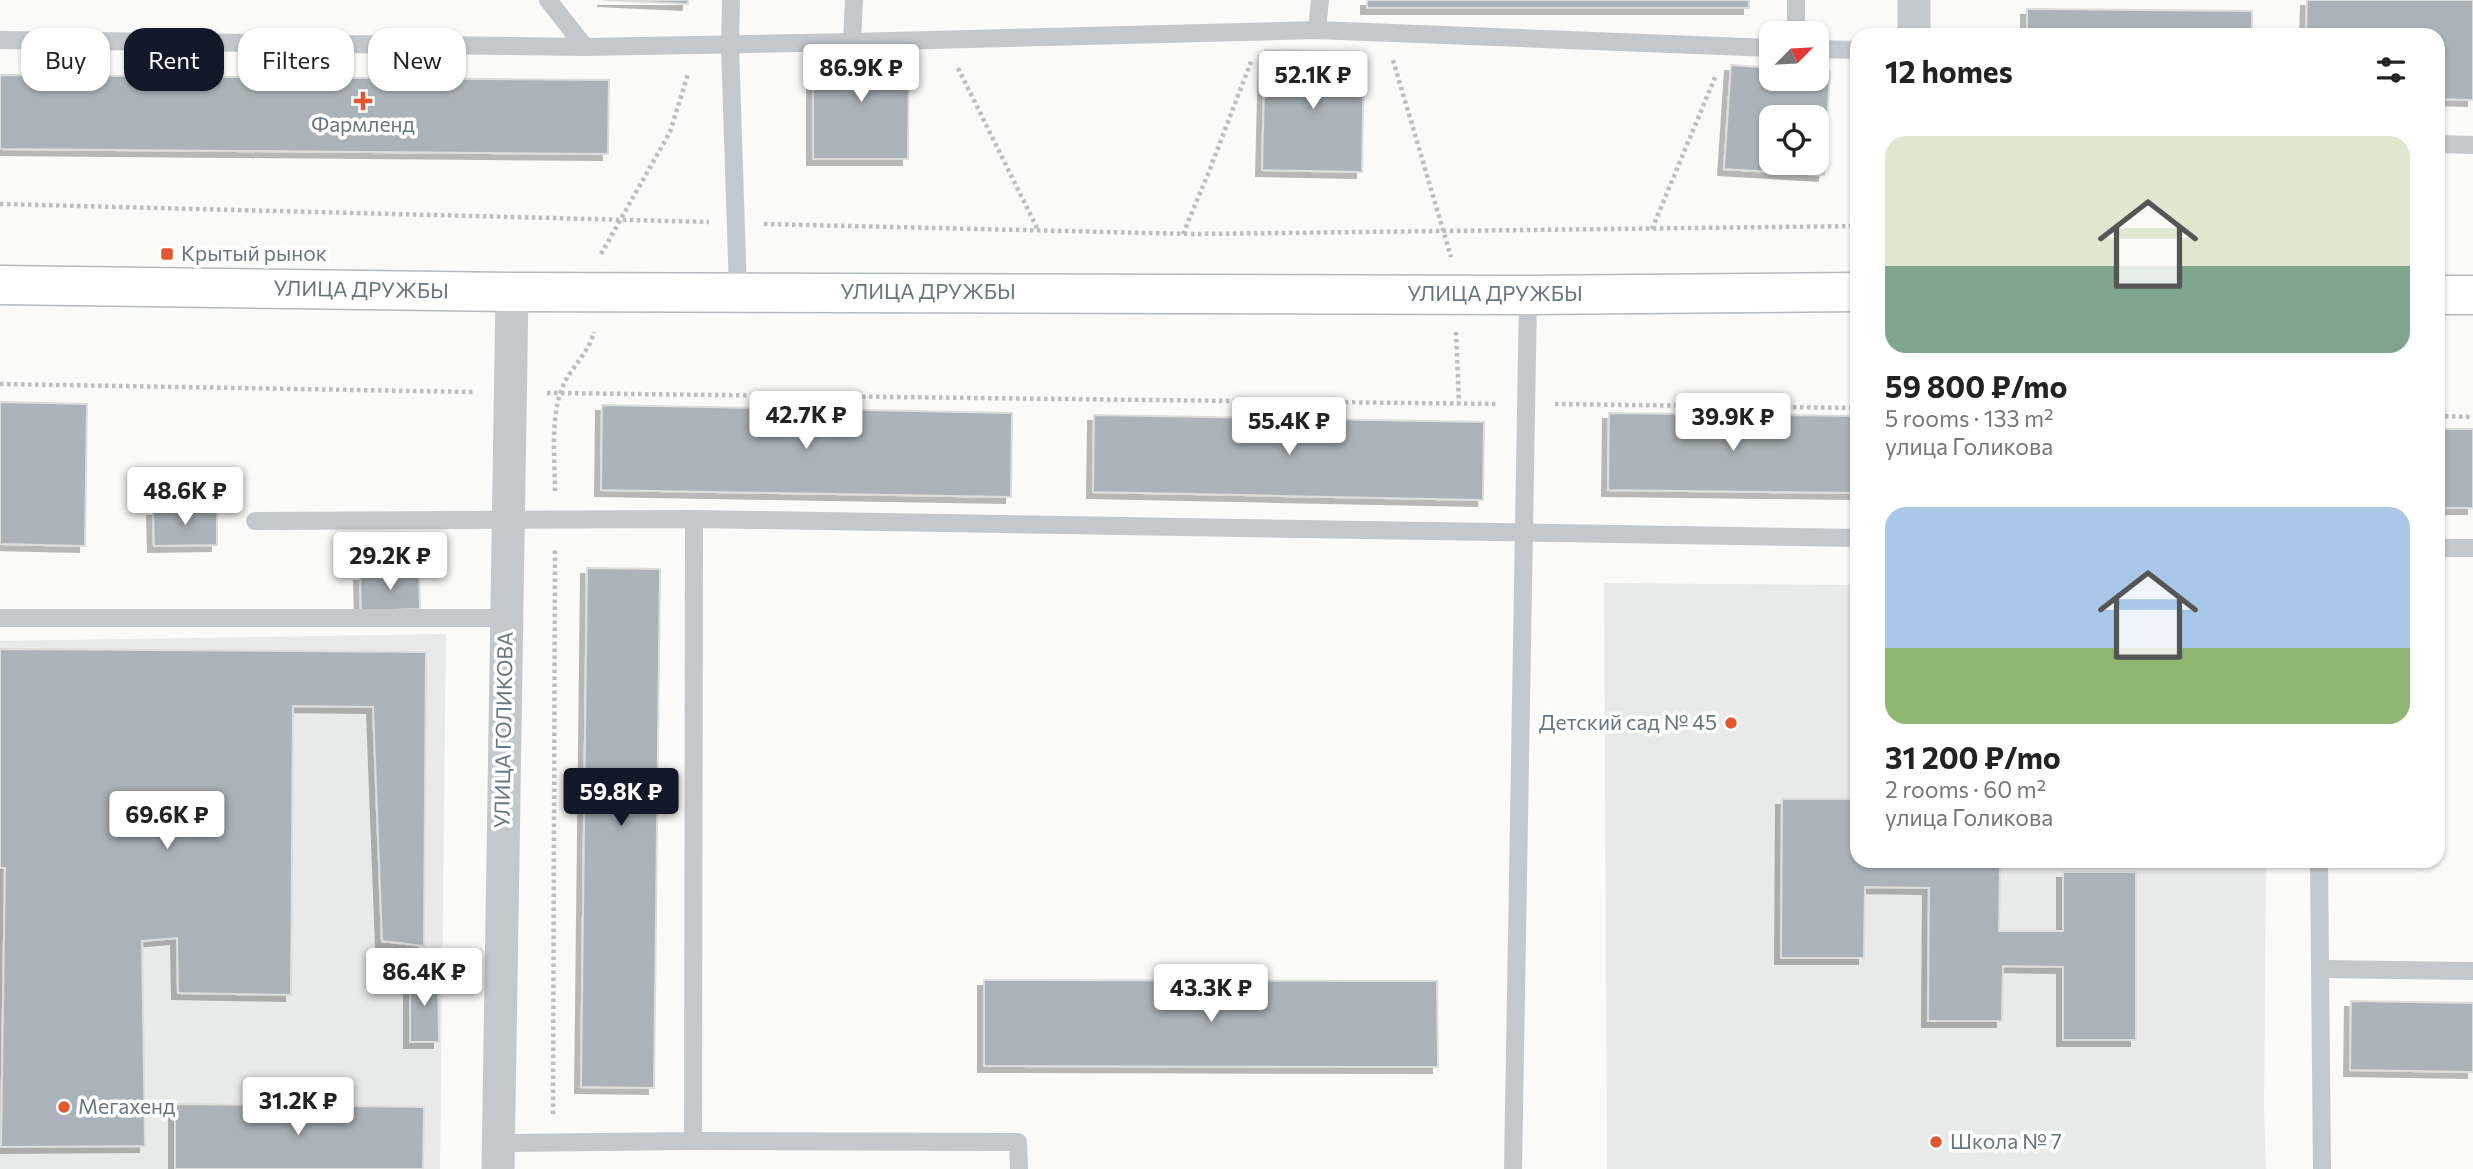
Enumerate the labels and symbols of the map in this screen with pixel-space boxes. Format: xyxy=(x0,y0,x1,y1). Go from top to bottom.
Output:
north arrow xyxy=(1759,21,1829,91)
pin: 86.9K ₽ xyxy=(796,44,926,104)
pin: 52.1K ₽ xyxy=(1248,52,1378,111)
marker: Фармленд xyxy=(355,93,371,109)
place label: Фармленд xyxy=(311,111,415,136)
place label: Крытый рынок xyxy=(181,240,327,265)
marker: Крытый рынок xyxy=(159,246,175,262)
street label: УЛИЦА ДРУЖБЫ xyxy=(273,274,449,303)
street label: УЛИЦА ДРУЖБЫ xyxy=(840,278,1016,303)
street label: УЛИЦА ДРУЖБЫ xyxy=(1407,280,1583,305)
pin: 42.7K ₽ xyxy=(741,392,871,451)
pin: 39.9K ₽ xyxy=(1668,393,1798,453)
pin: 55.4K ₽ xyxy=(1224,398,1354,457)
pin: 48.6K ₽ xyxy=(120,468,250,527)
pin: 29.2K ₽ xyxy=(325,532,455,592)
street label: УЛИЦА ГОЛИКОВА xyxy=(488,631,517,828)
place label: Детский сад № 45 xyxy=(1539,709,1717,734)
marker: Детский сад № 45 xyxy=(1723,715,1739,731)
pin: 59.8K ₽ xyxy=(556,768,686,828)
pin: 69.6K ₽ xyxy=(102,792,232,851)
pin: 86.4K ₽ xyxy=(359,948,489,1008)
pin: 43.3K ₽ xyxy=(1146,964,1276,1024)
pin: 31.2K ₽ xyxy=(233,1078,363,1137)
place label: Мегахенд xyxy=(78,1093,175,1118)
marker: Мегахенд xyxy=(56,1099,72,1115)
place label: Школа № 7 xyxy=(1950,1128,2062,1153)
marker: Школа № 7 xyxy=(1928,1134,1944,1150)

